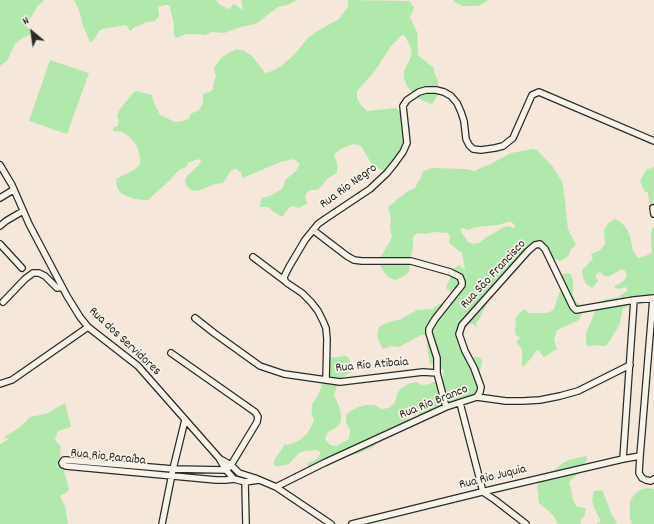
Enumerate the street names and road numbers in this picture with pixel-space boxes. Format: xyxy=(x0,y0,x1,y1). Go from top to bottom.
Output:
street label: Rua Rio Negro xyxy=(317,161,381,213)
street label: Rua São Francisco xyxy=(458,237,530,313)
street label: Rua dos Servidores xyxy=(85,304,163,380)
street label: Rua Rio Atibaia xyxy=(335,355,409,377)
street label: Rua Rio Branco xyxy=(397,382,471,424)
street label: Rua Rio Paraíba xyxy=(70,446,146,470)
street label: Rua Rio Juquia xyxy=(458,462,528,494)

